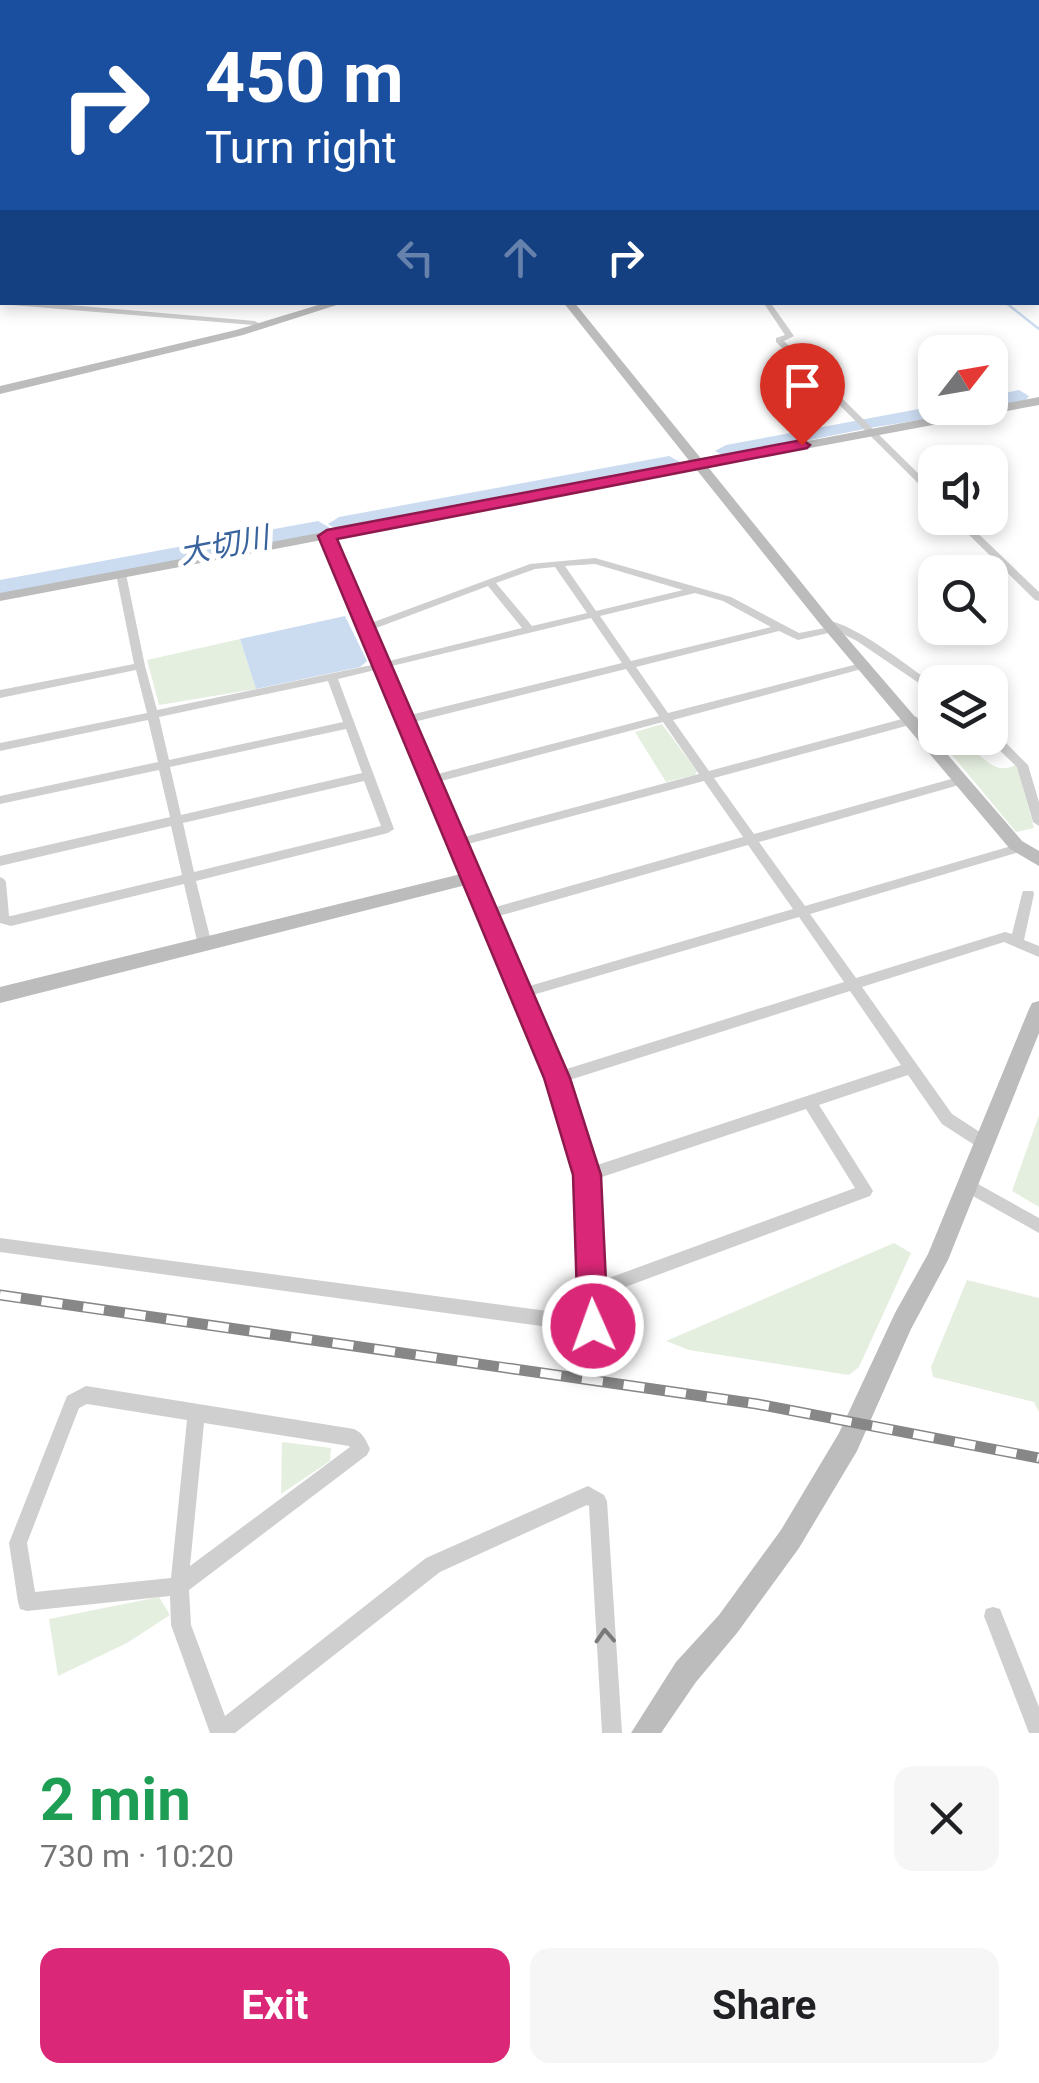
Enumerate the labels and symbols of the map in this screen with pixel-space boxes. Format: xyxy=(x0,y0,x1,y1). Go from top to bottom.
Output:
north arrow xyxy=(918,335,1008,425)
pin xyxy=(760,343,845,446)
water label: 大切川 xyxy=(176,519,274,571)
position arrow xyxy=(541,1274,645,1378)
one-way arrow xyxy=(595,1627,616,1643)

